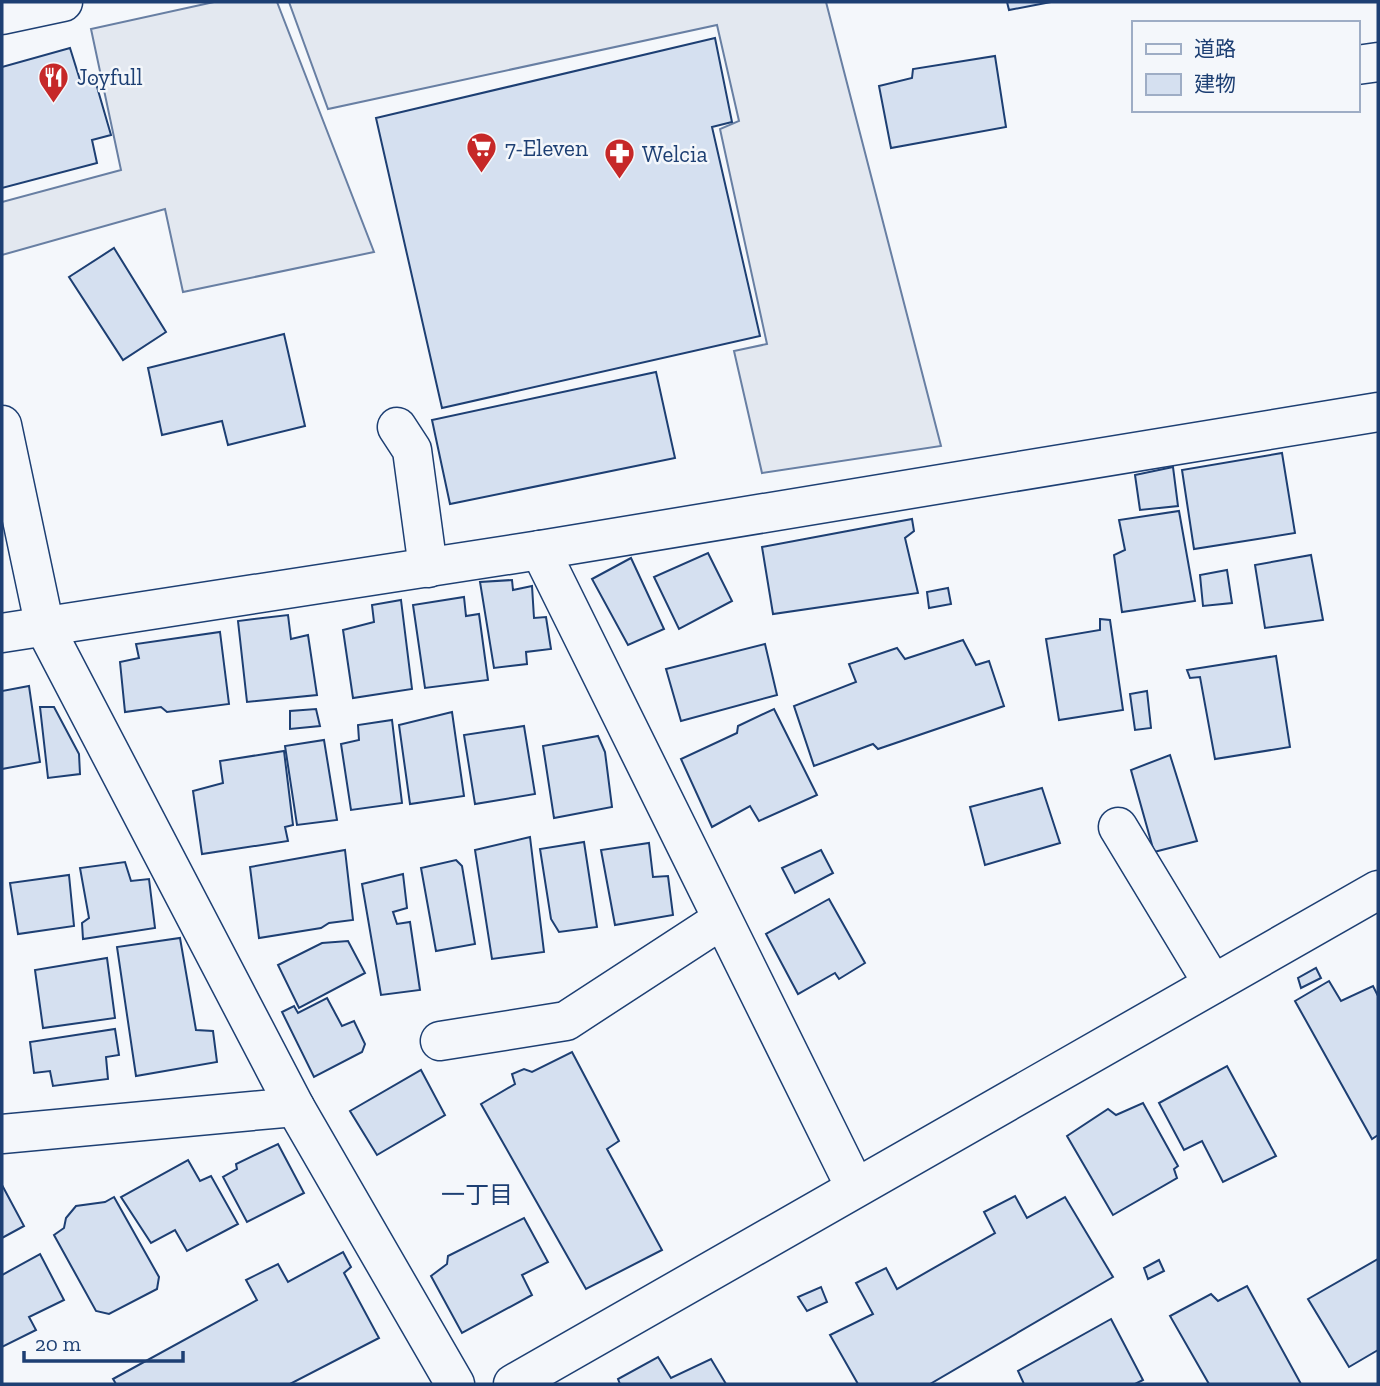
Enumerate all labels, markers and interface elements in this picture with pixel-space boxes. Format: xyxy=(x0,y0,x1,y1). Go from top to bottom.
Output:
legend xyxy=(1132,21,1359,112)
text: 道路 xyxy=(1194,36,1236,61)
restaurant icon: Joyfull xyxy=(37,60,71,104)
place label: Joyfull xyxy=(77,63,143,91)
text: 建物 xyxy=(1194,71,1236,96)
supermarket icon: 7-Eleven xyxy=(465,131,499,175)
place label: 7-Eleven xyxy=(505,134,588,162)
pharmacy icon: Welcia xyxy=(602,137,636,181)
place label: Welcia xyxy=(642,140,708,168)
district label: 一丁目 xyxy=(441,1180,513,1209)
scale bar xyxy=(24,1320,184,1364)
text: 20 m xyxy=(35,1331,81,1356)

